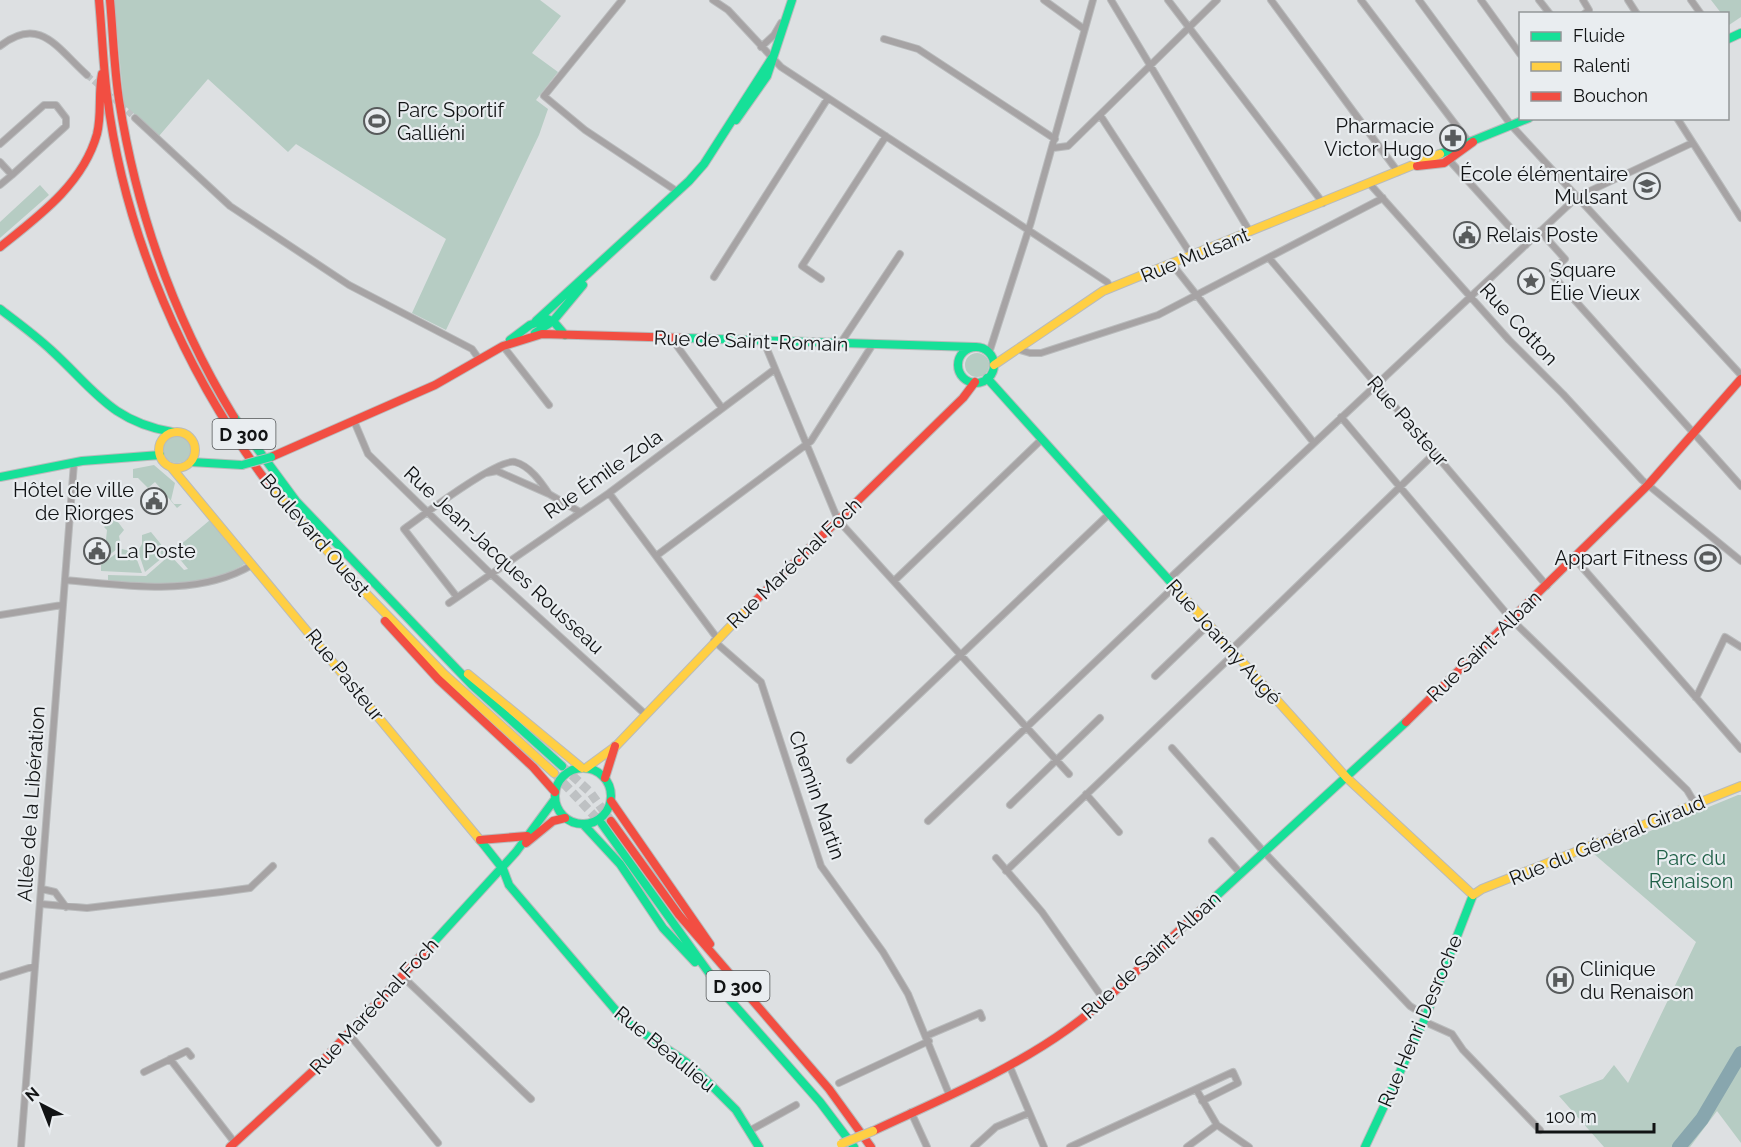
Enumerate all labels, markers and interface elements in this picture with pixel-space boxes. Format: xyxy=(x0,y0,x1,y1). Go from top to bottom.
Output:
legend xyxy=(1519,12,1729,120)
text: Fluide xyxy=(1573,25,1625,46)
text: Ralenti xyxy=(1573,55,1630,76)
text: Bouchon xyxy=(1573,85,1648,106)
place label: Parc Sportif Galliéni xyxy=(397,98,505,145)
sports icon: Parc Sportif Galliéni xyxy=(362,106,392,136)
place label: Pharmacie Victor Hugo xyxy=(1324,114,1434,161)
pharmacy icon: Pharmacie Victor Hugo xyxy=(1438,123,1468,153)
place label: École élémentaire Mulsant xyxy=(1460,162,1628,209)
school or university icon: École élémentaire Mulsant xyxy=(1632,171,1662,201)
public building icon: Relais Poste xyxy=(1452,220,1482,250)
street label: Rue Mulsant xyxy=(1137,222,1253,288)
place label: Relais Poste xyxy=(1486,223,1598,247)
place label: Square Élie Vieux xyxy=(1550,258,1640,305)
place icon: Square Élie Vieux xyxy=(1516,266,1546,296)
street label: Rue Cotton xyxy=(1475,278,1563,370)
street label: Rue de Saint-Romain xyxy=(653,326,849,356)
street label: Rue Pasteur xyxy=(1362,371,1454,471)
road number: D 300 xyxy=(212,419,276,449)
street label: Rue Émile Zola xyxy=(539,424,667,524)
street label: Rue Jean-Jacques Rousseau xyxy=(399,461,609,659)
street label: Boulevard Ouest xyxy=(255,469,375,601)
place label: Hôtel de ville de Riorges xyxy=(13,478,134,525)
public building icon: Hôtel de ville de Riorges xyxy=(139,486,169,516)
street label: Rue Maréchal Foch xyxy=(722,493,866,633)
public building icon: La Poste xyxy=(82,536,112,566)
place label: La Poste xyxy=(116,539,196,563)
sports icon: Appart Fitness xyxy=(1693,543,1723,573)
place label: Appart Fitness xyxy=(1555,546,1688,570)
street label: Rue Joanny Augé xyxy=(1161,574,1287,710)
street label: Rue Saint-Alban xyxy=(1422,585,1546,707)
street label: Rue Pasteur xyxy=(301,624,389,726)
street label: Allée de la Libération xyxy=(12,705,50,903)
street label: Chemin Martin xyxy=(784,727,850,863)
street label: Rue du Général Giraud xyxy=(1506,790,1708,890)
park label: Parc du Renaison xyxy=(1649,846,1733,893)
street label: Rue de Saint-Alban xyxy=(1077,886,1225,1024)
street label: Rue Henri Desroche xyxy=(1373,931,1467,1111)
street label: Rue Maréchal Foch xyxy=(305,933,443,1079)
place label: Clinique du Renaison xyxy=(1580,957,1694,1004)
hospital icon: Clinique du Renaison xyxy=(1545,965,1575,995)
road number: D 300 xyxy=(706,971,770,1001)
street label: Rue Beaulieu xyxy=(610,1001,720,1097)
north arrow xyxy=(12,1075,72,1135)
text: N xyxy=(21,1083,43,1105)
scale bar xyxy=(1537,1096,1654,1134)
text: 100 m xyxy=(1546,1106,1597,1127)

